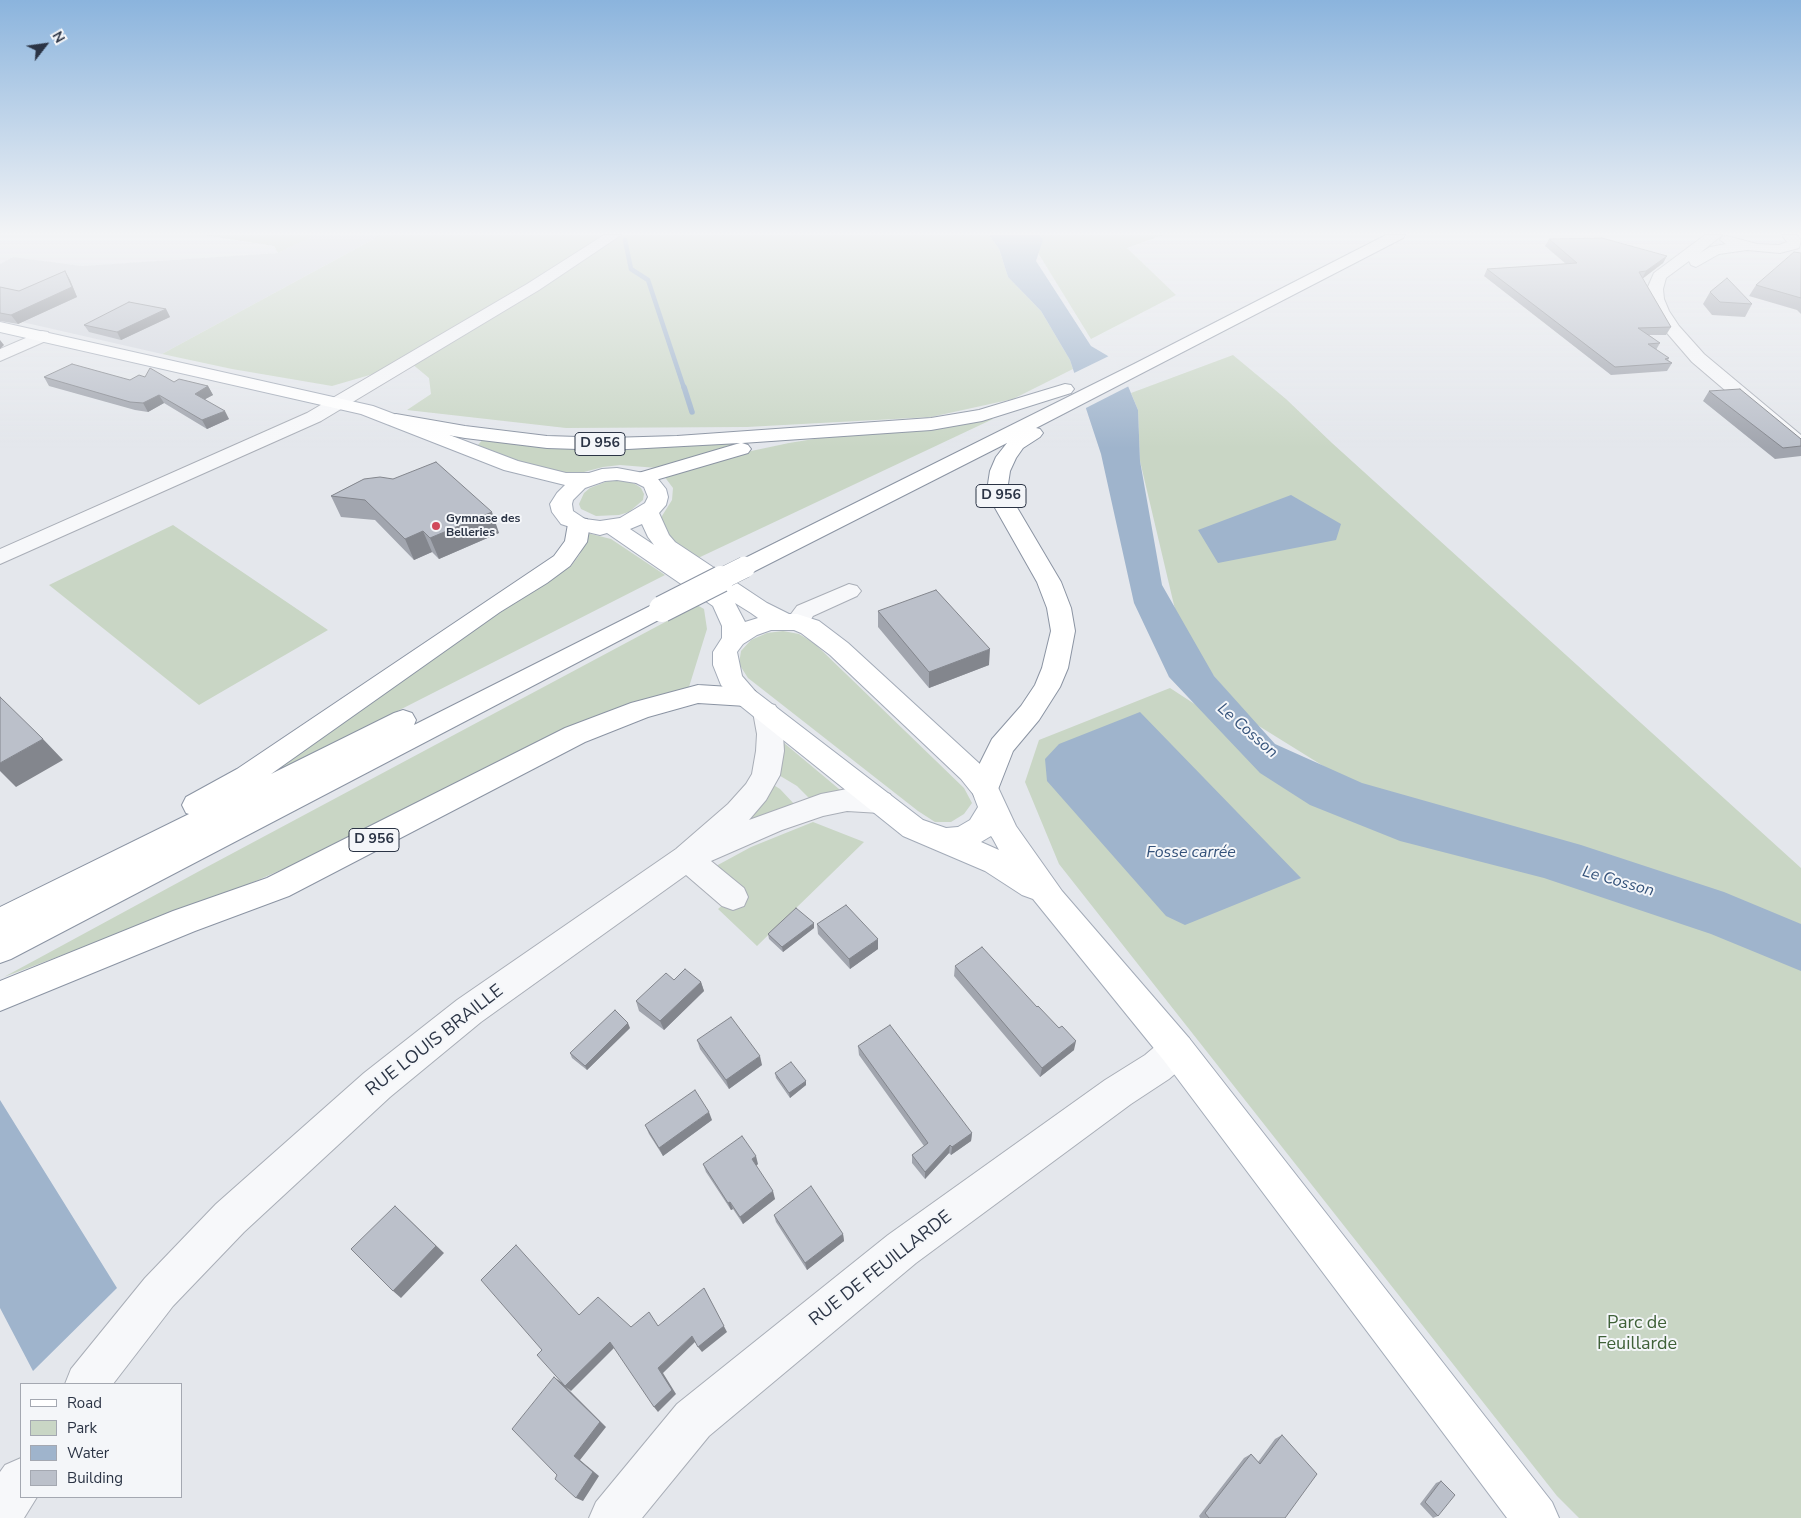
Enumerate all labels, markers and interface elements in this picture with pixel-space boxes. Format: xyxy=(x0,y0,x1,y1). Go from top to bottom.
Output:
north arrow xyxy=(20,20,70,70)
text: N xyxy=(48,28,69,47)
road number: D 956 xyxy=(575,432,625,456)
road number: D 956 xyxy=(976,484,1026,508)
place label: Gymnase des Belleries xyxy=(446,512,520,540)
marker: Gymnase des Belleries xyxy=(430,520,442,532)
water label: Le Cosson xyxy=(1213,700,1281,762)
road number: D 956 xyxy=(349,828,399,852)
water label: Fosse carrée xyxy=(1146,843,1236,863)
water label: Le Cosson xyxy=(1580,863,1656,901)
street label: RUE LOUIS BRAILLE xyxy=(362,981,508,1101)
street label: RUE DE FEUILLARDE xyxy=(805,1207,957,1331)
park label: Parc de Feuillarde xyxy=(1597,1313,1677,1356)
legend xyxy=(20,1383,182,1498)
text: Road xyxy=(67,1393,102,1413)
text: Park xyxy=(67,1418,97,1438)
text: Water xyxy=(67,1443,109,1463)
text: Building xyxy=(67,1468,123,1488)

